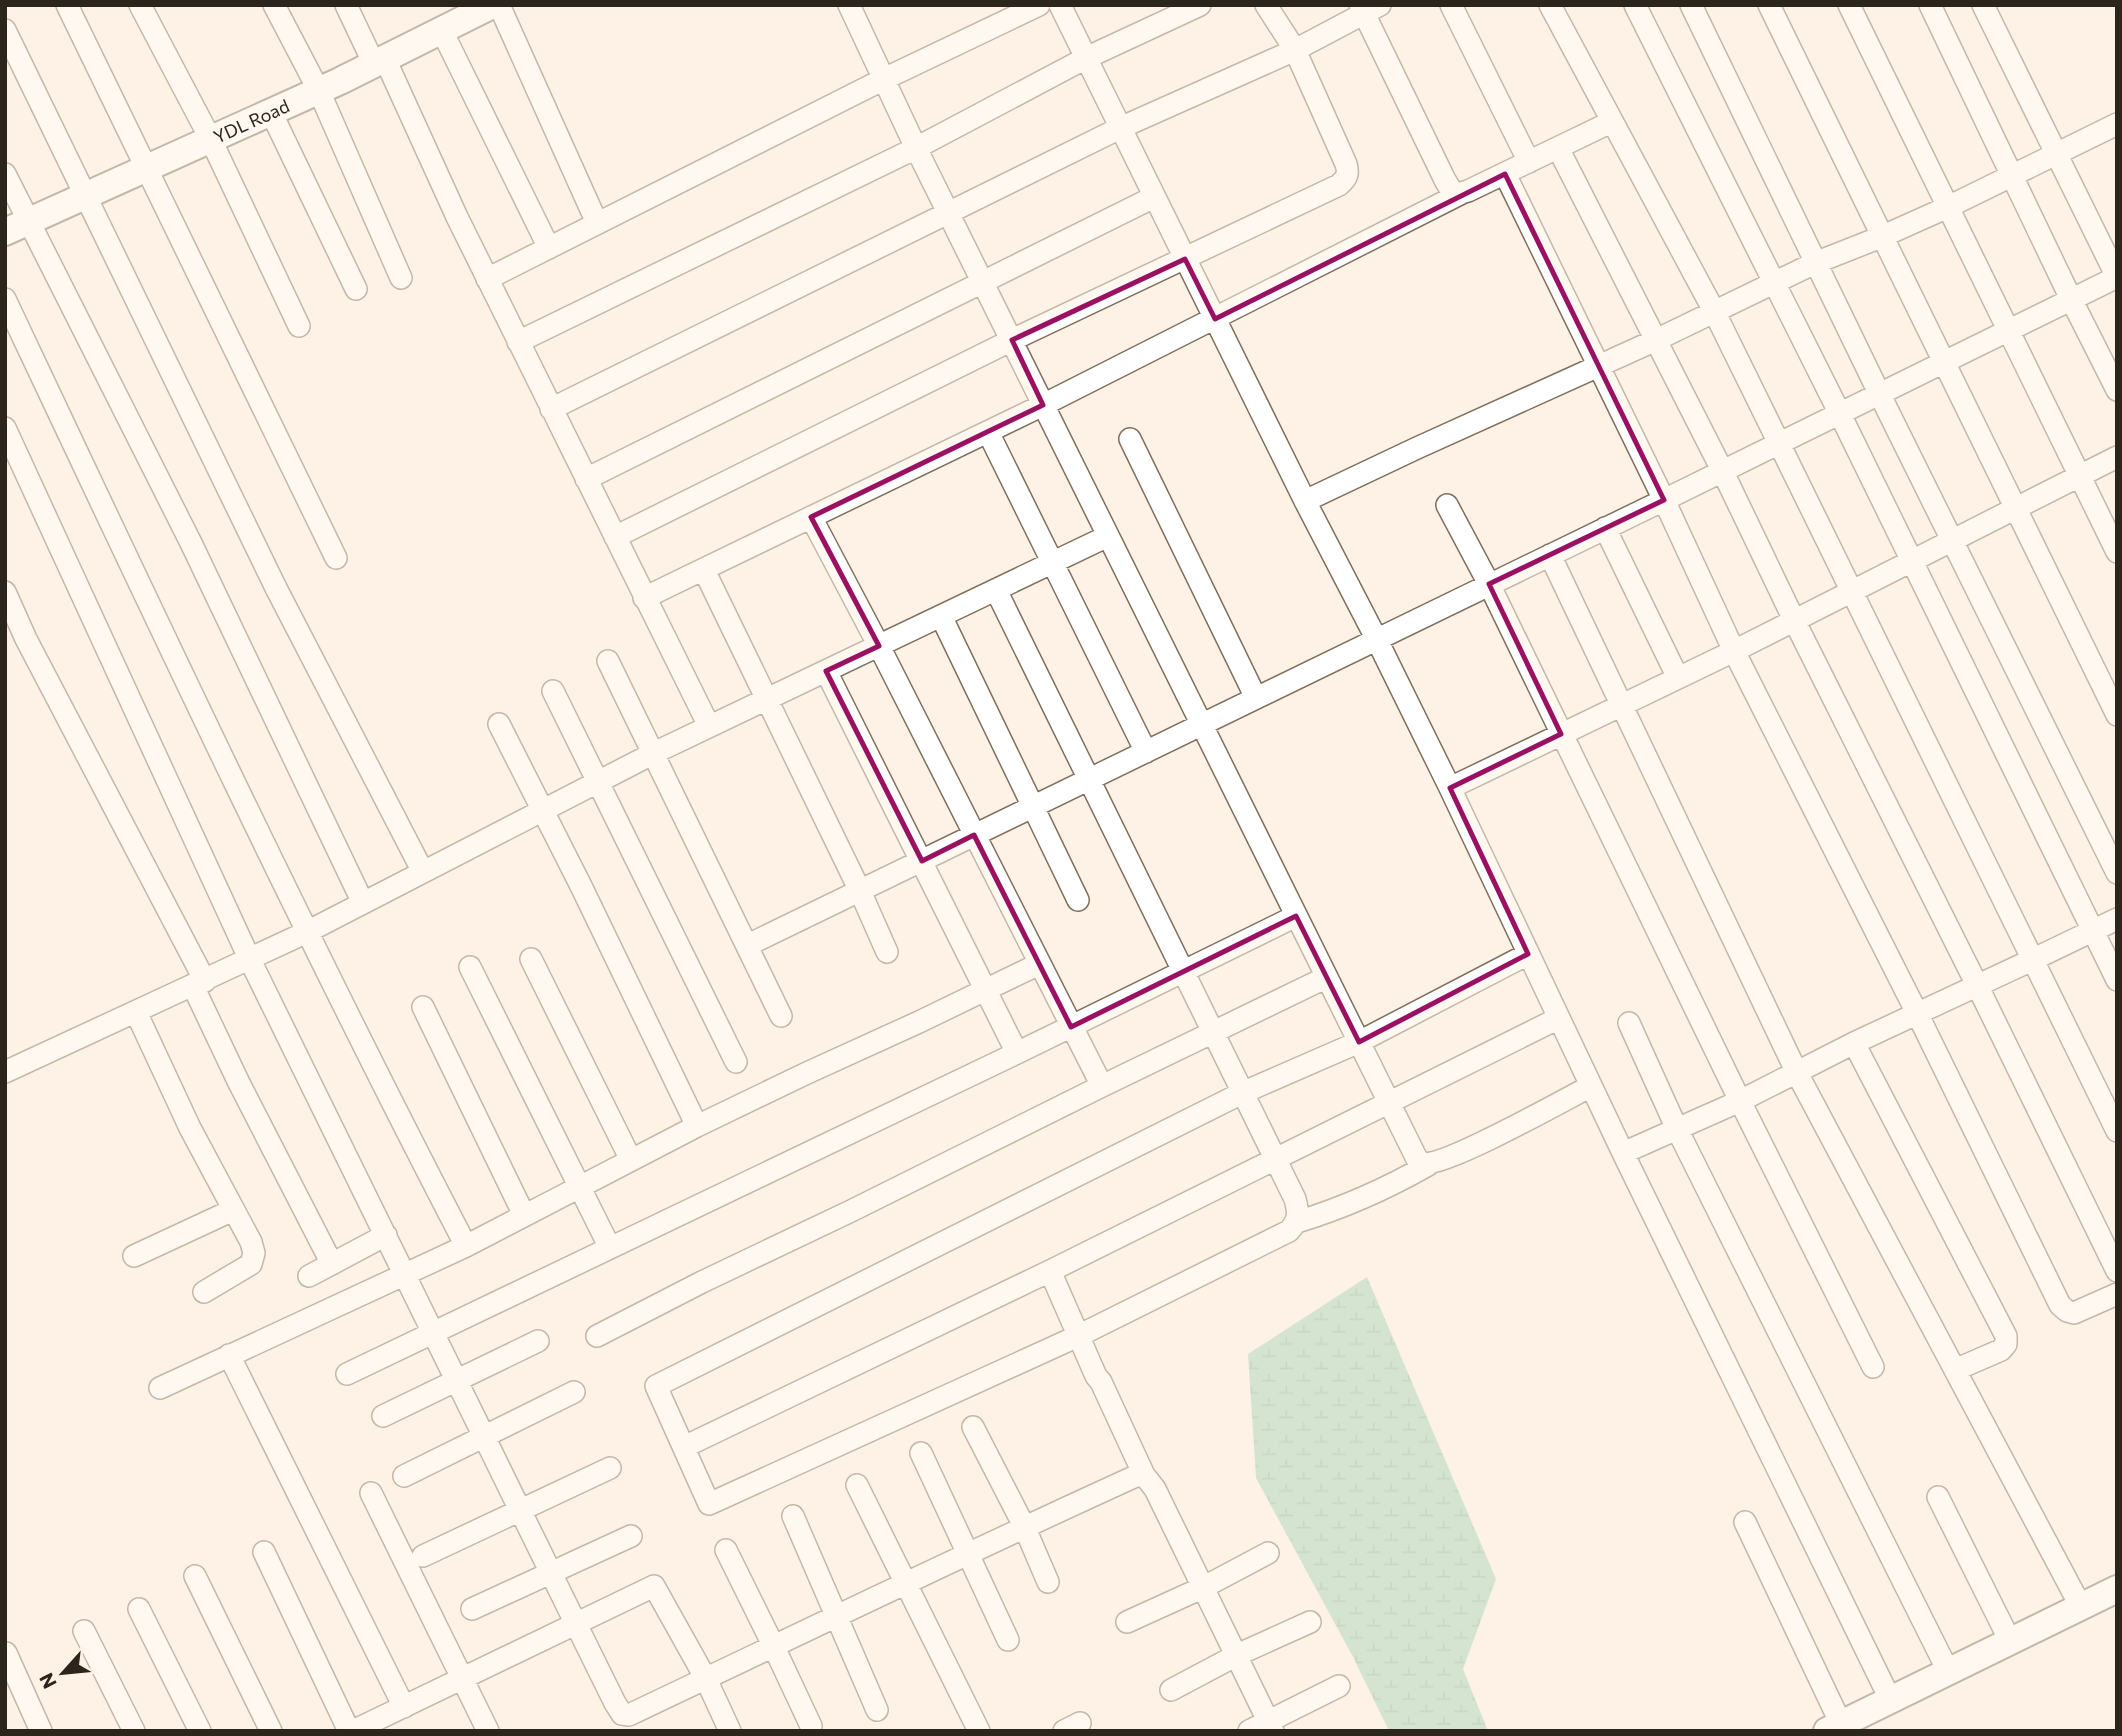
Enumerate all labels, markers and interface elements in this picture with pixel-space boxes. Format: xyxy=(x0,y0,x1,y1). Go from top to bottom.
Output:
street label: YDL Road xyxy=(210,94,293,148)
north arrow xyxy=(28,1638,98,1708)
text: N xyxy=(34,1669,61,1693)

